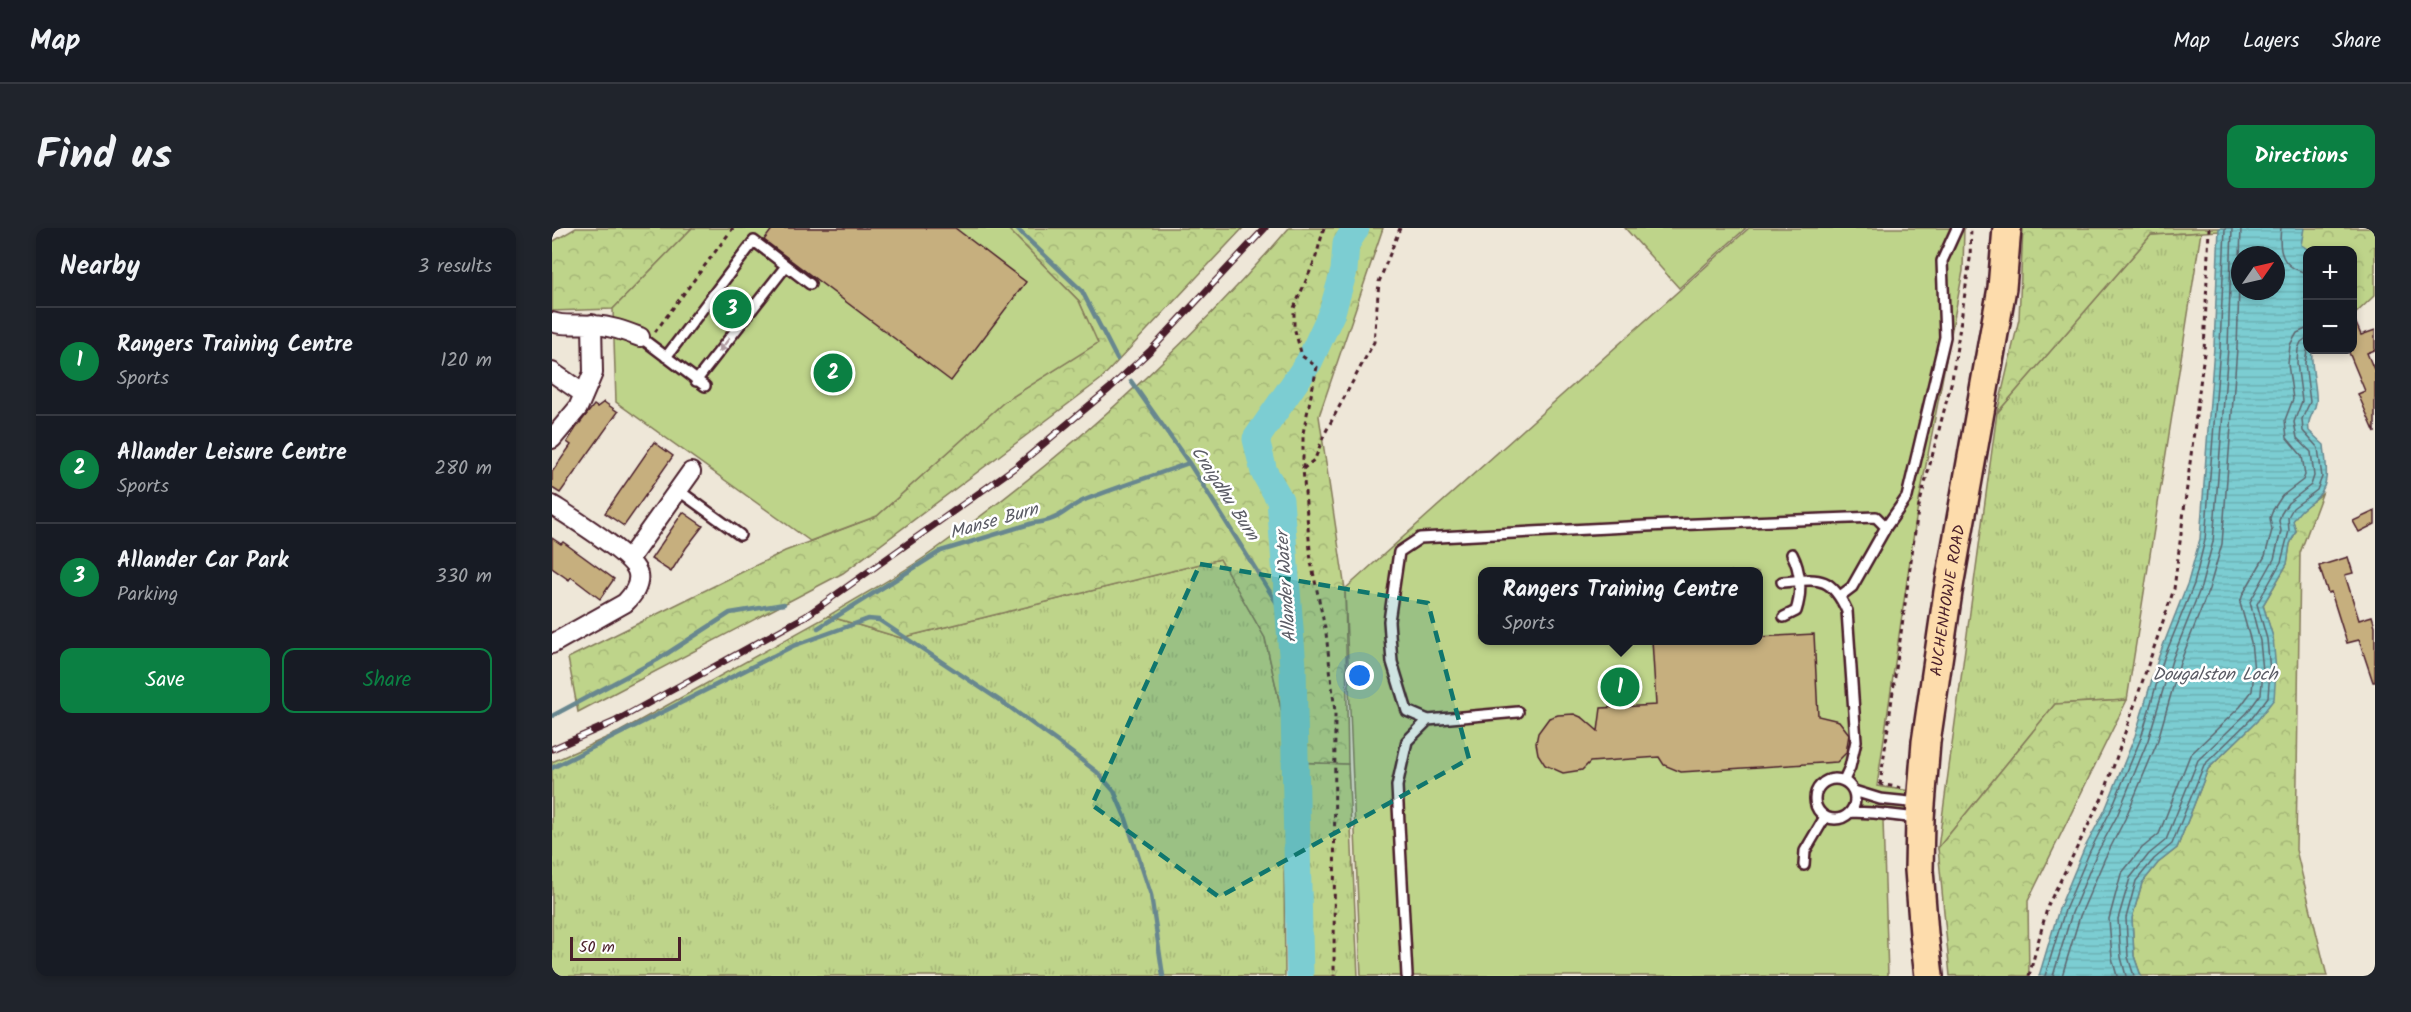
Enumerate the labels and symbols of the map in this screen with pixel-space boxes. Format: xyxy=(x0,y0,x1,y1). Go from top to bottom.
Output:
north arrow xyxy=(2231,246,2285,300)
pin: 3 xyxy=(712,286,752,332)
one-way arrow xyxy=(718,337,731,353)
pin: 2 xyxy=(814,350,852,396)
water label: Craigdhu Burn xyxy=(1182,441,1266,548)
water label: Manse Burn xyxy=(946,495,1043,548)
street label: AUCHENHOWIE ROAD xyxy=(1923,523,1972,678)
water label: Allander Water xyxy=(1268,526,1305,644)
your location xyxy=(1345,661,1374,690)
water label: Dougalston Loch xyxy=(2152,661,2279,690)
pin: 1 xyxy=(1600,664,1640,710)
scale bar xyxy=(570,934,681,962)

